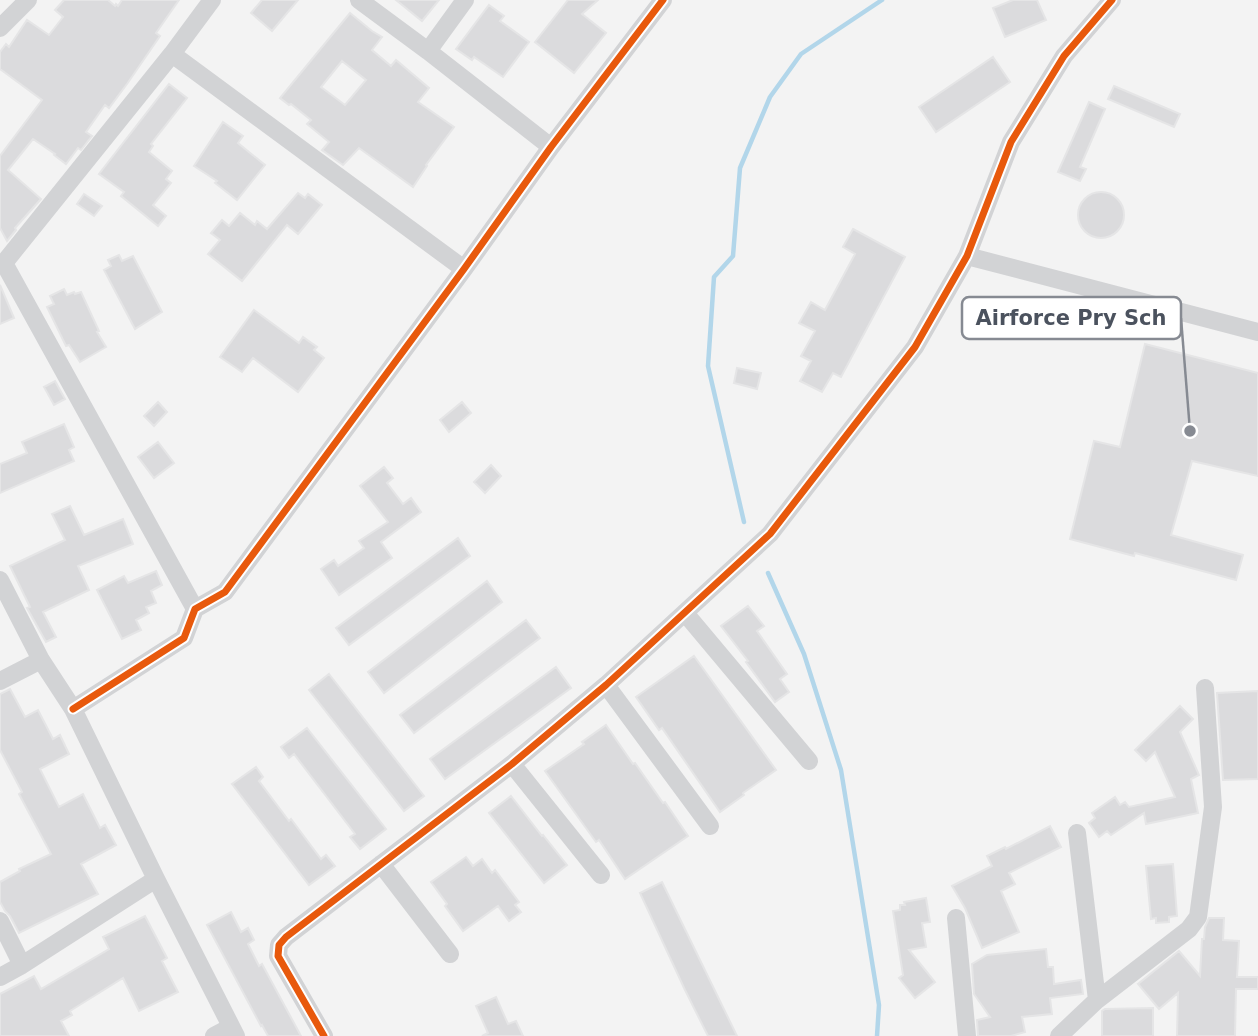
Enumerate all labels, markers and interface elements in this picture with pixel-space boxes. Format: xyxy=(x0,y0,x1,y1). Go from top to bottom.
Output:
callout: Airforce Pry Sch xyxy=(962,297,1181,339)
text: Airforce Pry Sch xyxy=(976,306,1167,330)

